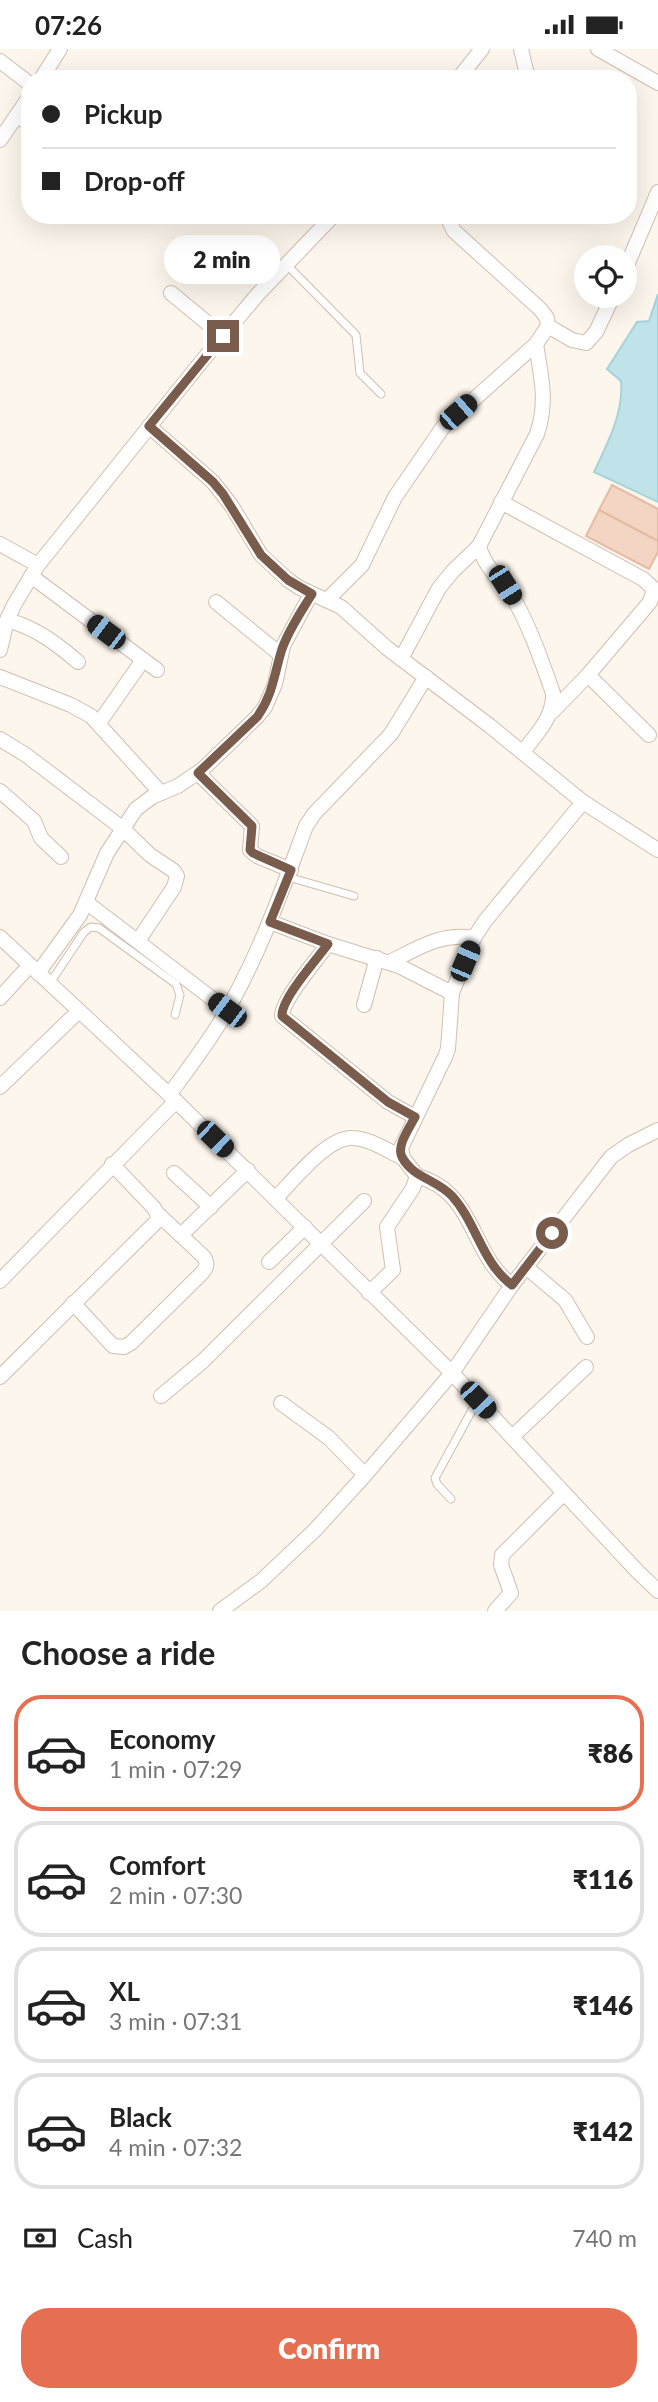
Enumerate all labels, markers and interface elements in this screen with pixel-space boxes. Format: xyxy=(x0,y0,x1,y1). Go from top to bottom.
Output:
text: 07:26 xyxy=(35,9,102,41)
text: Pickup xyxy=(84,98,163,130)
text: Drop-off xyxy=(84,165,185,197)
callout: 2 min xyxy=(165,235,281,283)
text: 2 min xyxy=(193,245,251,273)
map controls xyxy=(574,245,637,308)
button: locate xyxy=(574,245,637,308)
route end xyxy=(207,320,239,352)
car xyxy=(436,390,481,434)
car xyxy=(485,562,526,608)
car xyxy=(83,611,130,653)
car xyxy=(448,938,483,984)
car xyxy=(204,989,251,1031)
car xyxy=(193,1117,238,1161)
route start xyxy=(536,1217,568,1249)
car xyxy=(456,1377,501,1423)
text: Choose a ride xyxy=(21,1633,215,1672)
icon: car xyxy=(25,1722,88,1785)
text: Economy xyxy=(109,1723,215,1755)
text: ₹86 xyxy=(588,1737,633,1769)
text: 1 min · 07:29 xyxy=(109,1755,242,1783)
icon: car xyxy=(25,1848,88,1911)
text: Comfort xyxy=(109,1849,206,1881)
text: ₹116 xyxy=(573,1863,633,1895)
text: 2 min · 07:30 xyxy=(109,1881,242,1909)
icon: car xyxy=(25,1974,88,2037)
text: XL xyxy=(109,1975,140,2007)
text: ₹146 xyxy=(573,1989,633,2021)
text: 3 min · 07:31 xyxy=(109,2007,242,2035)
icon: car xyxy=(25,2100,88,2163)
text: Black xyxy=(109,2101,172,2133)
text: ₹142 xyxy=(573,2115,633,2147)
text: 4 min · 07:32 xyxy=(109,2133,242,2161)
icon: cash xyxy=(21,2219,59,2257)
text: Cash xyxy=(77,2222,133,2254)
text: 740 m xyxy=(572,2224,637,2252)
button: Confirm xyxy=(21,2308,637,2388)

